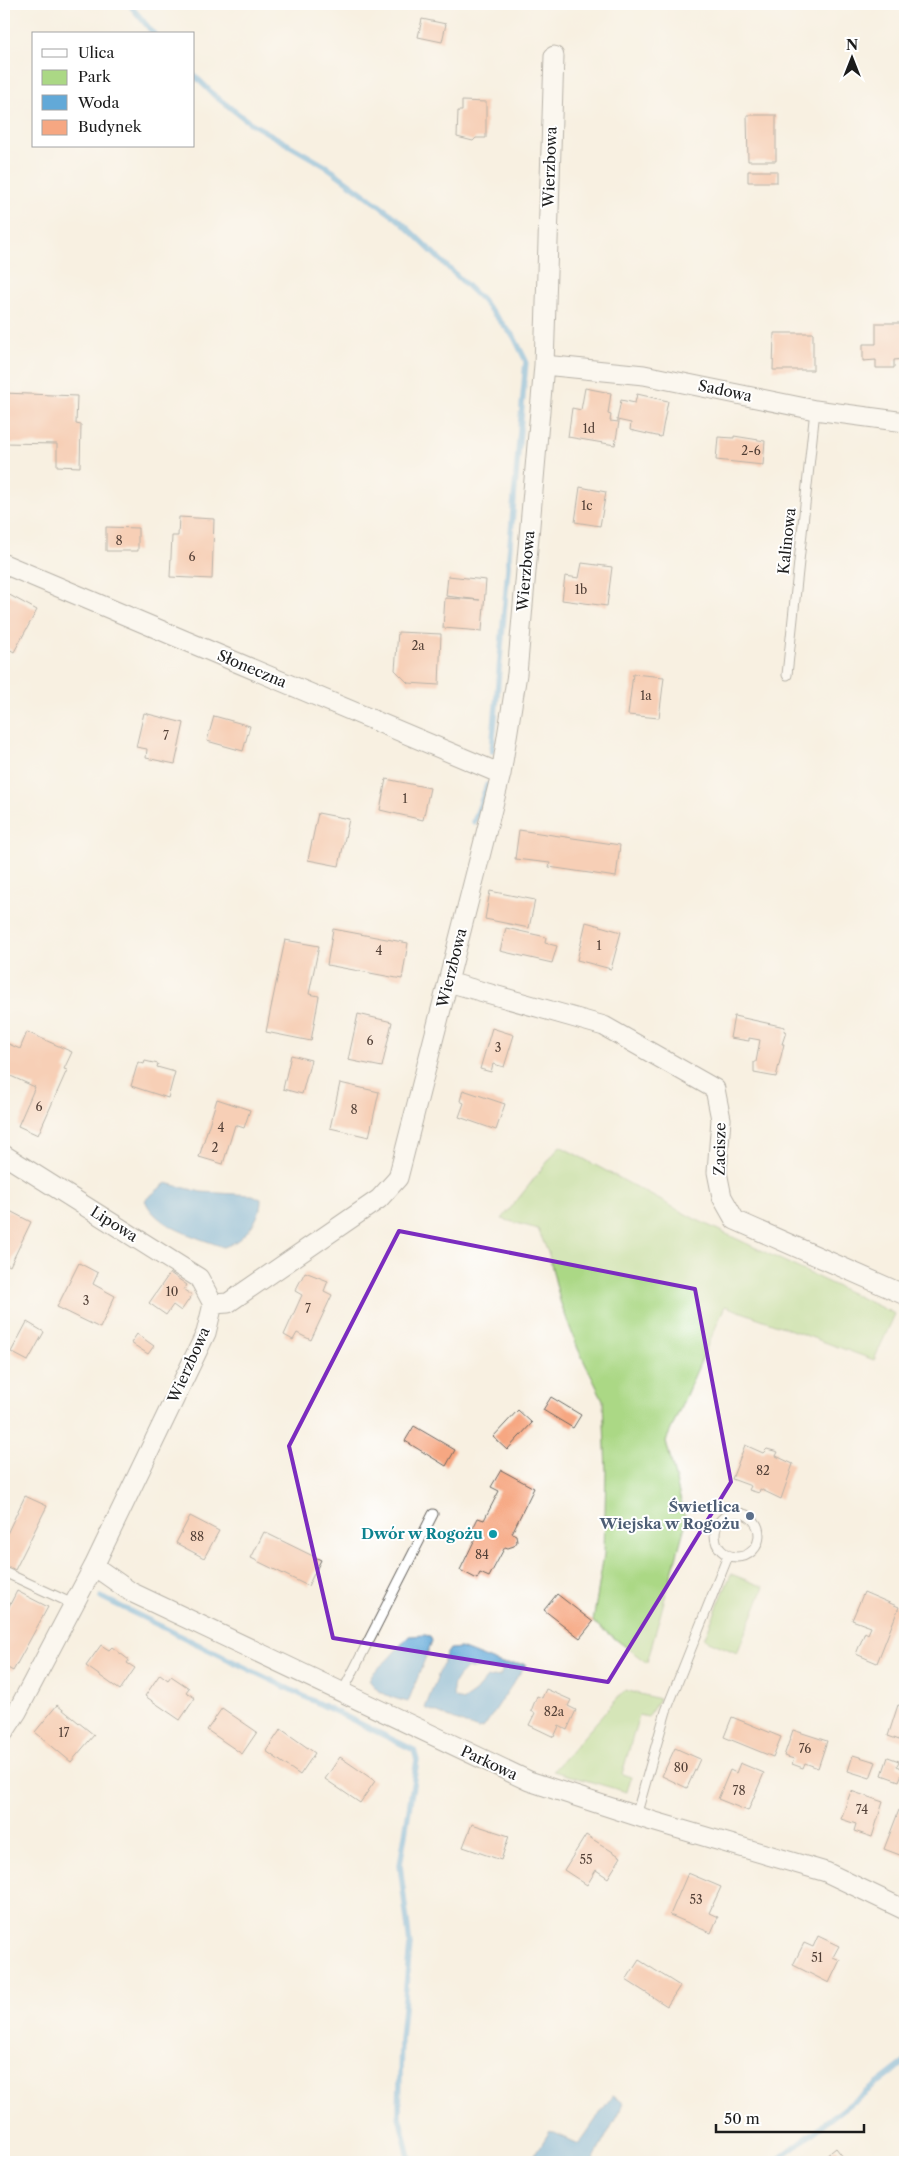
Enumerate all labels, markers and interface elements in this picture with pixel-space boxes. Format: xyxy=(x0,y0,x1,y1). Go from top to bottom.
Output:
legend xyxy=(32,32,195,148)
north arrow xyxy=(826,32,876,82)
text: N xyxy=(846,36,858,54)
text: Ulica xyxy=(78,43,114,62)
text: Park xyxy=(78,67,112,86)
text: Woda xyxy=(77,93,119,112)
text: Budynek xyxy=(78,117,143,136)
street label: Wierzbowa xyxy=(539,126,560,209)
street label: Sadowa xyxy=(696,376,754,405)
house number: 1d xyxy=(583,421,596,436)
house number: 2-6 xyxy=(741,443,761,458)
house number: 1c xyxy=(581,498,593,513)
street label: Kalinowa xyxy=(774,507,799,575)
street label: Wierzbowa xyxy=(512,530,539,613)
house number: 8 xyxy=(115,533,123,548)
house number: 6 xyxy=(188,549,196,564)
house number: 1b xyxy=(575,582,587,597)
house number: 2a xyxy=(411,638,425,653)
street label: Słoneczna xyxy=(215,645,290,692)
house number: 1a xyxy=(640,688,652,703)
house number: 7 xyxy=(163,728,169,743)
house number: 1 xyxy=(402,791,408,806)
street label: Wierzbowa xyxy=(432,926,471,1011)
house number: 1 xyxy=(596,938,602,953)
house number: 4 xyxy=(376,943,383,958)
house number: 6 xyxy=(366,1033,374,1048)
house number: 3 xyxy=(495,1040,501,1055)
house number: 6 xyxy=(35,1099,43,1114)
house number: 8 xyxy=(350,1102,358,1117)
house number: 4 xyxy=(218,1120,225,1135)
street label: Zacisze xyxy=(710,1122,729,1176)
house number: 2 xyxy=(212,1140,219,1155)
street label: Lipowa xyxy=(87,1202,142,1246)
house number: 10 xyxy=(166,1284,178,1299)
house number: 3 xyxy=(83,1293,89,1308)
house number: 7 xyxy=(305,1301,311,1316)
street label: Wierzbowa xyxy=(163,1324,214,1407)
house number: 82 xyxy=(756,1463,770,1478)
place label: Świetlica Wiejska w Rogożu xyxy=(598,1497,740,1533)
marker: Świetlica Wiejska w Rogożu xyxy=(744,1510,756,1522)
place label: Dwór w Rogożu xyxy=(361,1524,483,1543)
marker: Dwór w Rogożu xyxy=(487,1528,499,1540)
house number: 88 xyxy=(190,1529,204,1544)
house number: 84 xyxy=(475,1547,489,1562)
house number: 82a xyxy=(544,1704,565,1719)
house number: 17 xyxy=(59,1725,70,1740)
street label: Parkowa xyxy=(458,1741,521,1784)
house number: 76 xyxy=(799,1741,811,1756)
house number: 80 xyxy=(674,1760,688,1775)
house number: 78 xyxy=(732,1783,746,1798)
house number: 74 xyxy=(856,1802,868,1817)
house number: 55 xyxy=(579,1852,593,1867)
house number: 53 xyxy=(689,1892,703,1907)
house number: 51 xyxy=(811,1950,823,1965)
scale bar xyxy=(716,2101,864,2133)
text: 50 m xyxy=(724,2109,760,2128)

